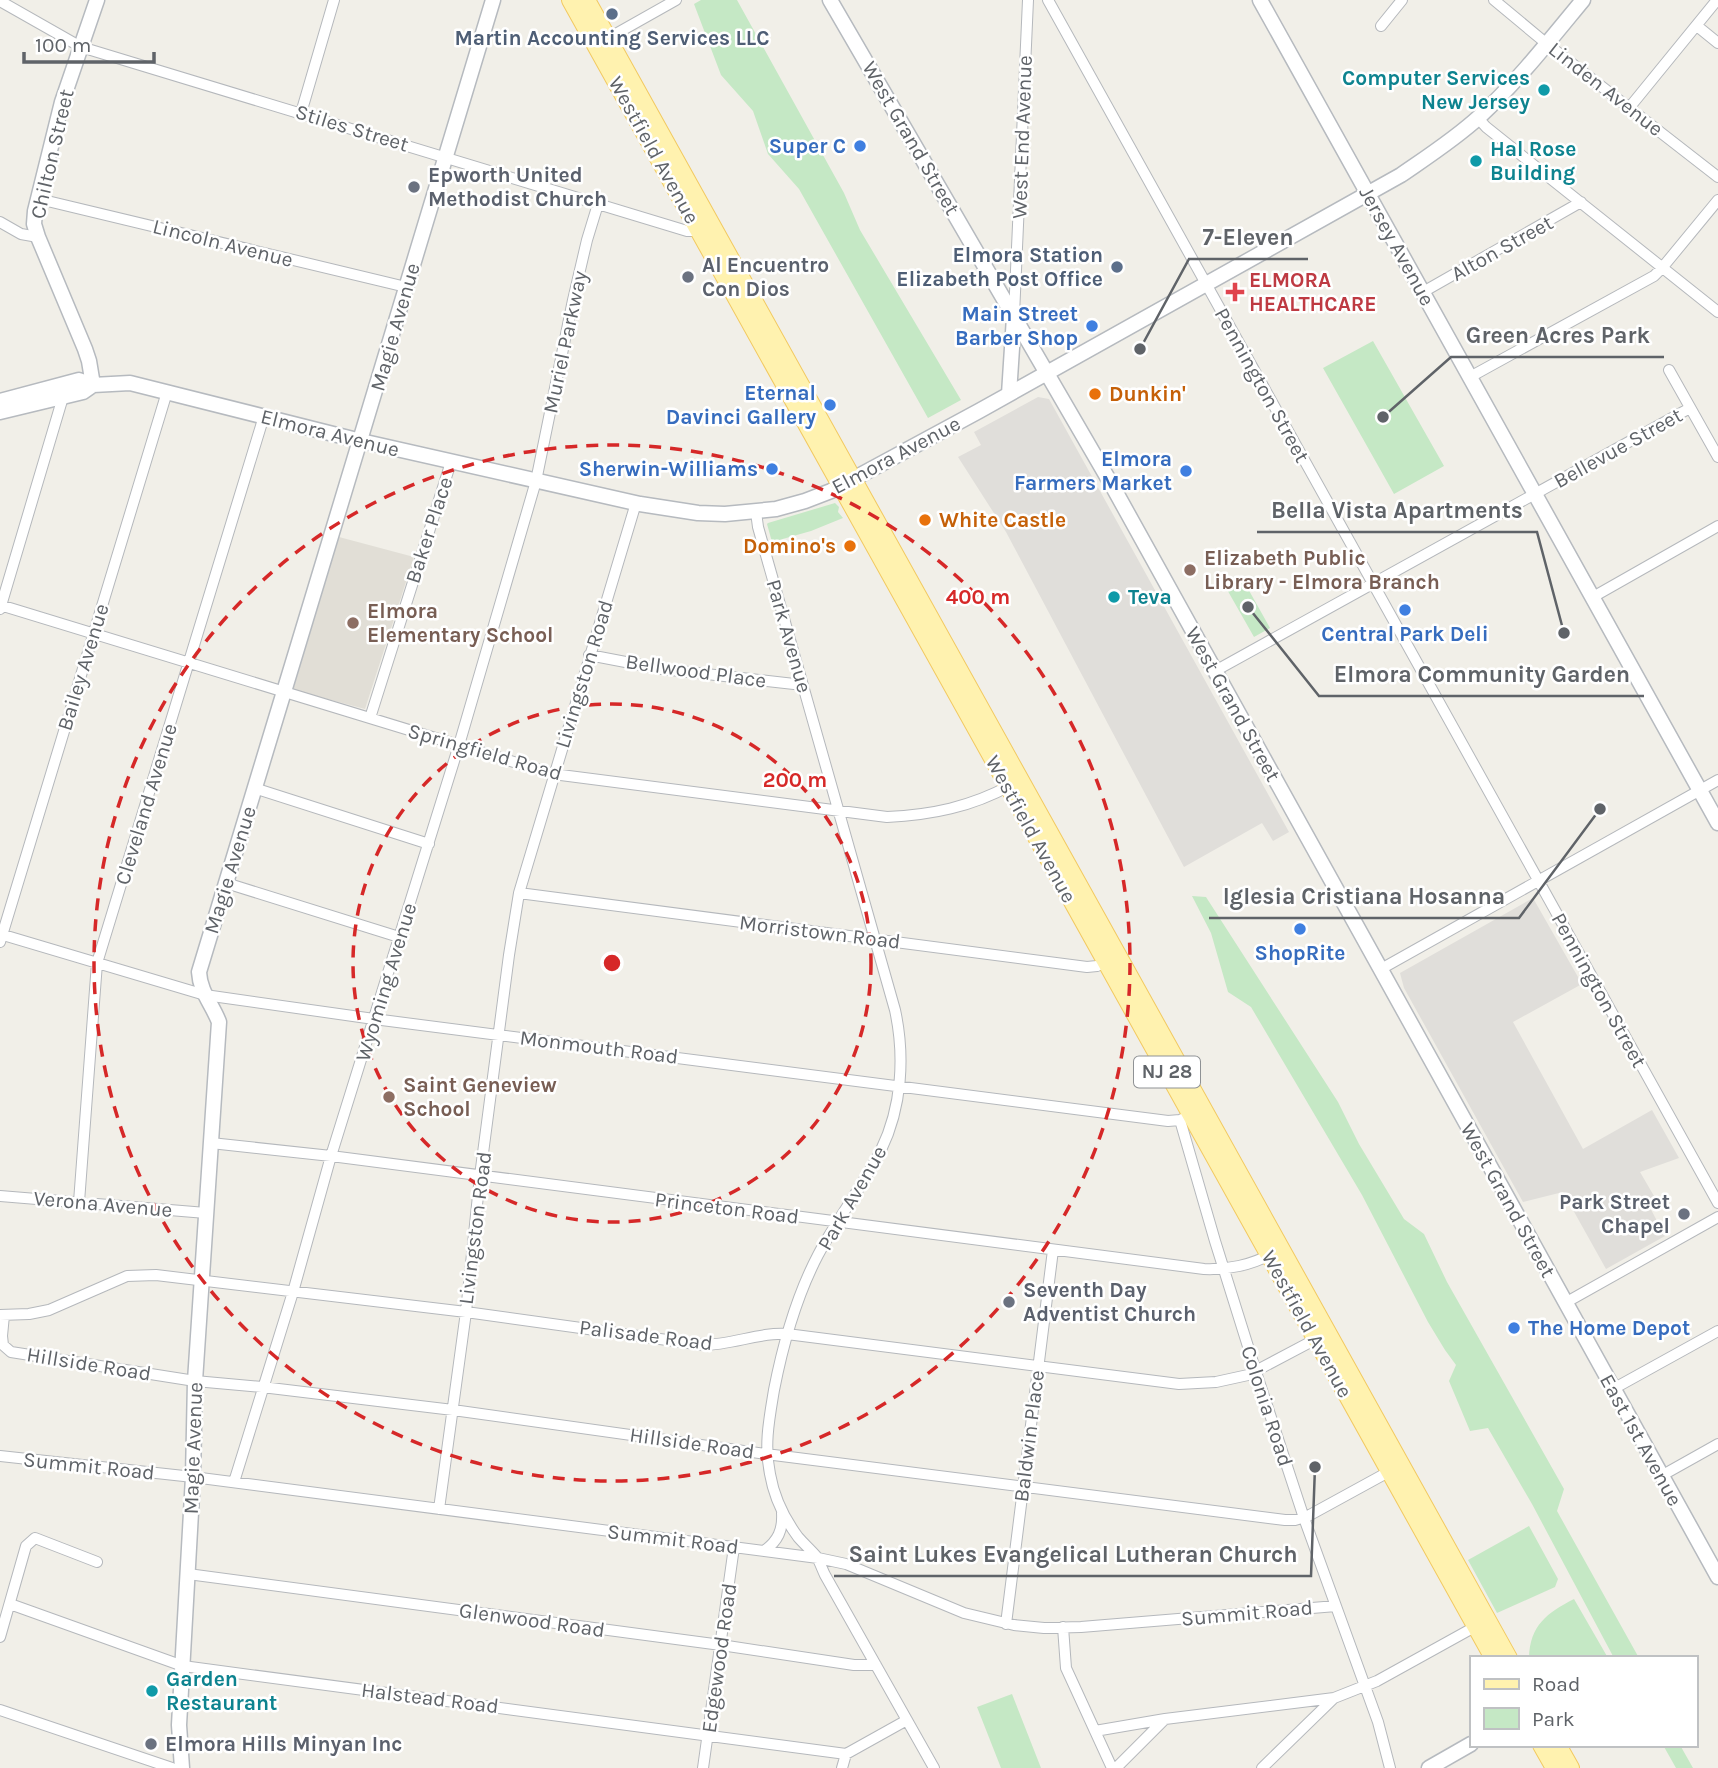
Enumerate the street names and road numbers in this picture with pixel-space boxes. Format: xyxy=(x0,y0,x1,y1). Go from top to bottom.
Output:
street label: Linden Avenue xyxy=(1544,37,1668,141)
street label: West End Avenue xyxy=(1007,55,1037,219)
street label: West Grand Street xyxy=(857,57,965,219)
street label: Westfield Avenue xyxy=(604,72,704,228)
street label: Chilton Street xyxy=(25,87,79,221)
street label: Stiles Street xyxy=(292,99,412,157)
street label: Jersey Avenue xyxy=(1354,182,1440,310)
street label: Alton Street xyxy=(1447,210,1557,286)
street label: Lincoln Avenue xyxy=(150,214,296,272)
street label: Magie Avenue xyxy=(365,260,425,394)
street label: Muriel Parkway xyxy=(538,268,592,415)
street label: Pennington Street xyxy=(1210,303,1315,467)
street label: Bellevue Street xyxy=(1550,403,1686,493)
street label: Elmora Avenue xyxy=(258,404,402,462)
street label: Elmora Avenue xyxy=(828,411,964,499)
street label: Baker Place xyxy=(401,474,457,586)
street label: Park Avenue xyxy=(761,577,817,695)
street label: Livingston Road xyxy=(550,597,618,751)
street label: Bailey Avenue xyxy=(52,601,114,733)
street label: West Grand Street xyxy=(1181,622,1286,786)
street label: Bellwood Place xyxy=(624,649,768,693)
street label: Springfield Road xyxy=(405,719,565,785)
street label: Cleveland Avenue xyxy=(110,720,182,888)
street label: Westfield Avenue xyxy=(981,751,1081,907)
street label: Magie Avenue xyxy=(199,803,261,937)
street label: Wyoming Avenue xyxy=(350,900,422,1064)
street label: Pennington Street xyxy=(1547,908,1652,1072)
street label: Morristown Road xyxy=(738,910,902,954)
street label: Monmouth Road xyxy=(518,1025,680,1069)
road number: NJ 28 xyxy=(1134,1056,1200,1088)
street label: West Grand Street xyxy=(1456,1118,1561,1282)
street label: Park Avenue xyxy=(812,1141,892,1255)
street label: Livingston Road xyxy=(454,1150,496,1306)
street label: Verona Avenue xyxy=(33,1186,173,1222)
street label: Princeton Road xyxy=(654,1187,800,1229)
street label: Westfield Avenue xyxy=(1257,1246,1357,1402)
street label: Palisade Road xyxy=(578,1315,714,1355)
street label: Hillside Road xyxy=(25,1342,153,1386)
street label: Colonia Road xyxy=(1236,1343,1298,1469)
street label: Baldwin Place xyxy=(1009,1369,1049,1503)
street label: East 1st Avenue xyxy=(1595,1370,1687,1510)
street label: Magie Avenue xyxy=(179,1381,207,1515)
street label: Hillside Road xyxy=(628,1422,756,1464)
street label: Summit Road xyxy=(22,1447,156,1485)
street label: Summit Road xyxy=(606,1519,740,1559)
street label: Edgewood Road xyxy=(697,1582,741,1734)
street label: Summit Road xyxy=(1180,1595,1314,1631)
street label: Glenwood Road xyxy=(458,1598,606,1642)
street label: Halstead Road xyxy=(360,1678,500,1718)

